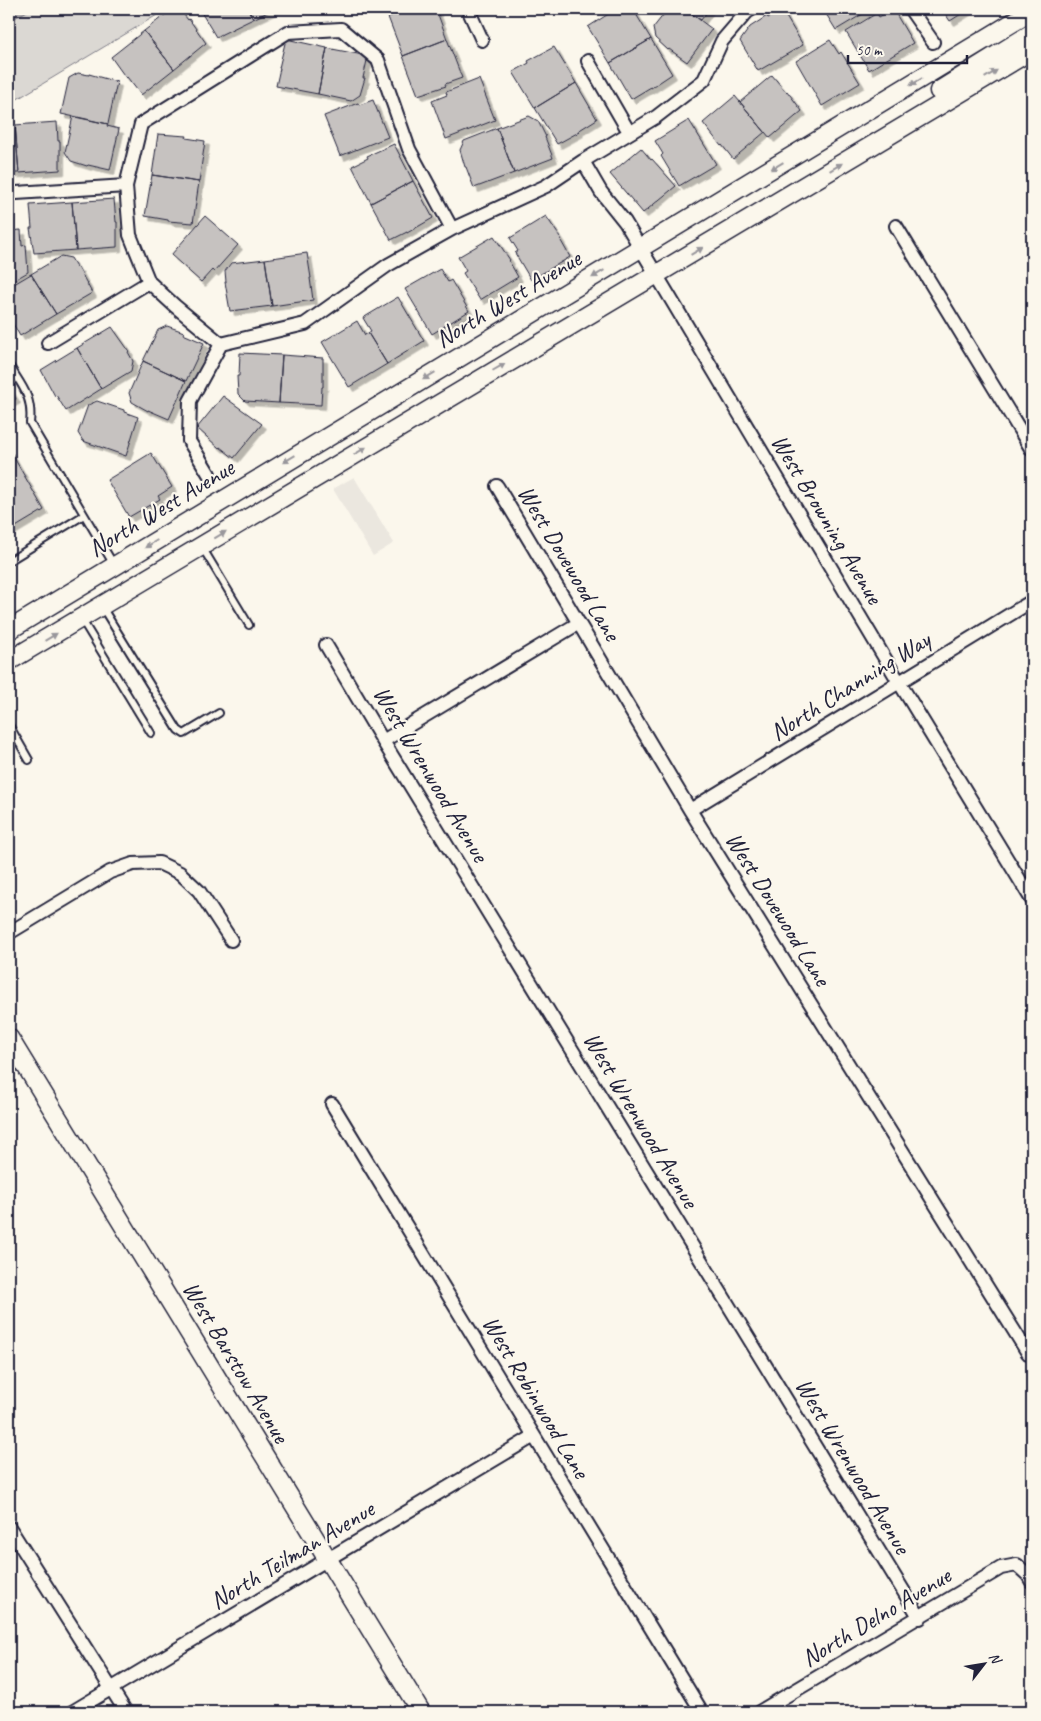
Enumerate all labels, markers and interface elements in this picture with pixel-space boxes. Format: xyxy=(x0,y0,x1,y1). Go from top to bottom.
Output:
scale bar xyxy=(848,32,967,64)
text: 50 m xyxy=(856,41,883,60)
one-way arrow xyxy=(984,70,997,79)
one-way arrow xyxy=(909,77,922,86)
one-way arrow xyxy=(770,161,783,170)
one-way arrow xyxy=(830,162,843,171)
street label: North West Avenue xyxy=(429,242,588,355)
one-way arrow xyxy=(691,246,704,255)
one-way arrow xyxy=(592,269,605,278)
one-way arrow xyxy=(492,363,505,372)
one-way arrow xyxy=(422,371,435,380)
street label: West Browning Avenue xyxy=(764,428,891,611)
one-way arrow xyxy=(353,447,366,456)
street label: North West Avenue xyxy=(82,451,241,564)
one-way arrow xyxy=(283,455,296,464)
street label: West Dovewood Lane xyxy=(510,479,629,648)
one-way arrow xyxy=(214,530,227,539)
one-way arrow xyxy=(144,539,157,548)
street label: North Channing Way xyxy=(764,623,938,748)
one-way arrow xyxy=(44,632,57,641)
street label: West Wrenwood Avenue xyxy=(366,680,497,869)
street label: West Dovewood Lane xyxy=(718,826,839,994)
street label: West Wrenwood Avenue xyxy=(576,1026,707,1215)
street label: West Barstow Avenue xyxy=(175,1275,298,1450)
street label: West Robinwood Lane xyxy=(475,1310,598,1486)
street label: West Wrenwood Avenue xyxy=(788,1372,919,1561)
street label: North Teilman Avenue xyxy=(204,1492,382,1617)
street label: North Delno Avenue xyxy=(795,1559,958,1674)
north arrow xyxy=(958,1638,1008,1688)
text: N xyxy=(985,1649,1005,1668)

